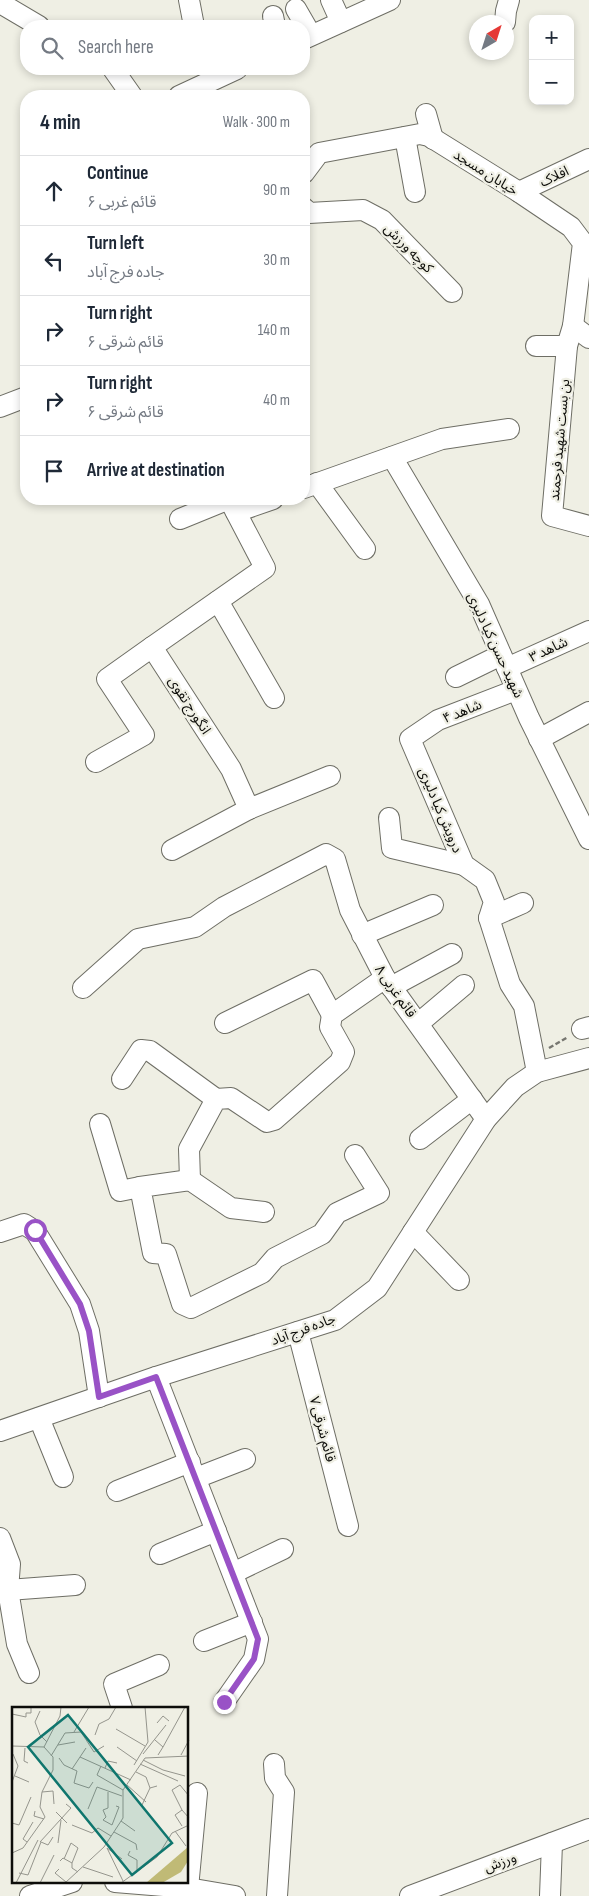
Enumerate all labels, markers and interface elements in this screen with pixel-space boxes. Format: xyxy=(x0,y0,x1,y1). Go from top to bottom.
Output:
north arrow xyxy=(469,15,514,60)
map controls xyxy=(529,15,574,105)
button: + xyxy=(529,15,574,60)
search box xyxy=(20,20,310,75)
icon: search xyxy=(38,34,66,62)
text: Search here xyxy=(78,36,154,59)
button: − xyxy=(529,60,574,105)
text: 4 min xyxy=(40,110,81,135)
text: Walk · 300 m xyxy=(223,113,290,132)
street label: خیابان مسجد xyxy=(450,146,521,199)
text: Continue xyxy=(87,162,148,185)
street label: افلاک xyxy=(537,162,572,191)
icon: ahead xyxy=(40,177,68,205)
text: 90 m xyxy=(263,181,290,200)
text: قائم غربی ۶ xyxy=(87,193,156,212)
street label: کوچه ورزش xyxy=(380,220,437,277)
text: Turn left xyxy=(87,232,144,255)
icon: left xyxy=(40,247,68,275)
text: 30 m xyxy=(263,251,290,270)
text: جاده فرج آباد xyxy=(87,263,164,282)
text: Turn right xyxy=(87,302,152,325)
icon: right xyxy=(40,317,68,345)
text: 140 m xyxy=(258,321,290,340)
text: قائم شرقی ۶ xyxy=(87,333,164,352)
text: Turn right xyxy=(87,372,152,395)
street label: بن بست شهید فرحمند xyxy=(546,378,573,502)
icon: right xyxy=(40,387,68,415)
text: 40 m xyxy=(263,391,290,410)
text: قائم شرقی ۶ xyxy=(87,403,164,422)
icon: arrive xyxy=(40,457,68,485)
text: Arrive at destination xyxy=(87,459,225,482)
street label: شهید حسن کیا دلیری xyxy=(464,590,527,701)
street label: شاهد ۳ xyxy=(526,633,570,666)
street label: انگورج تقوی xyxy=(163,673,215,738)
street label: شاهد ۴ xyxy=(440,696,484,727)
street label: درویش کیا دلیری xyxy=(415,765,466,856)
street label: قائم غربی ۸ xyxy=(370,962,420,1022)
route start xyxy=(24,1219,47,1242)
street label: جاده فرج آباد xyxy=(268,1310,339,1351)
street label: قائم شرقی ۷ xyxy=(304,1395,339,1464)
route end xyxy=(213,1691,236,1714)
inset map xyxy=(12,1707,189,1884)
street label: ورزش xyxy=(482,1849,519,1876)

